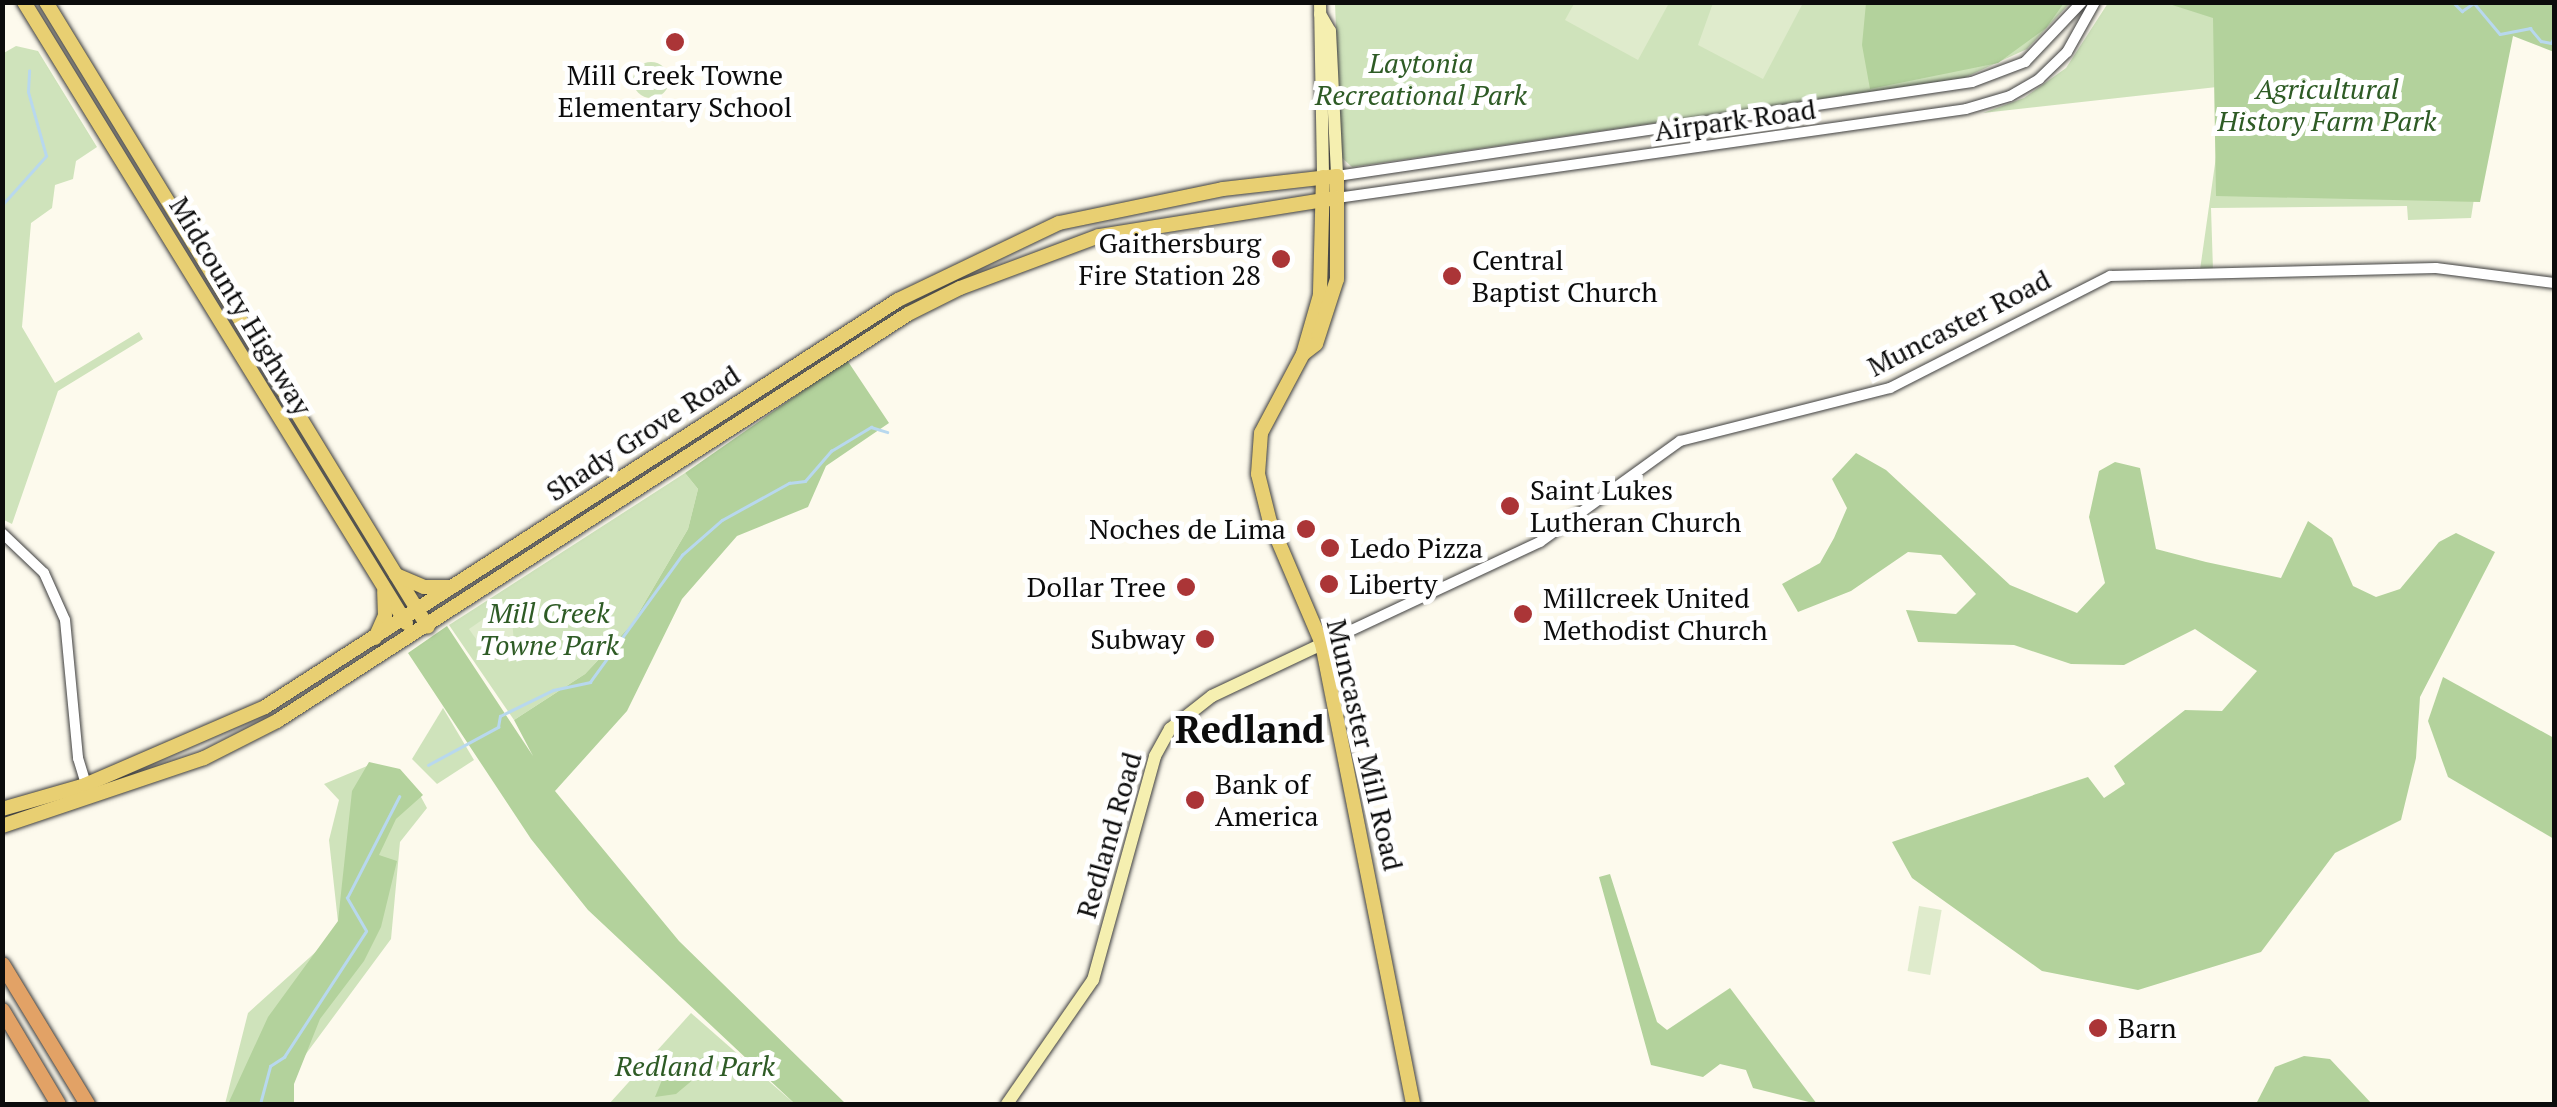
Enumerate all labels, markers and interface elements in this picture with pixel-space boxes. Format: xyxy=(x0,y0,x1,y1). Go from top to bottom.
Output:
marker: Mill Creek Towne Elementary School xyxy=(664,31,686,53)
park label: Laytonia Recreational Park xyxy=(1315,46,1527,112)
place label: Mill Creek Towne Elementary School xyxy=(558,58,792,124)
park label: Agricultural History Farm Park xyxy=(2218,72,2436,138)
street label: Airpark Road xyxy=(1652,92,1818,148)
street label: Midcounty Highway xyxy=(162,191,320,421)
place label: Gaithersburg Fire Station 28 xyxy=(1079,226,1261,292)
place label: Central Baptist Church xyxy=(1472,243,1658,309)
marker: Gaithersburg Fire Station 28 xyxy=(1270,248,1292,270)
street label: Muncaster Road xyxy=(1862,262,2056,384)
marker: Central Baptist Church xyxy=(1441,265,1463,287)
street label: Shady Grove Road xyxy=(540,358,746,508)
place label: Saint Lukes Lutheran Church xyxy=(1530,473,1741,539)
marker: Saint Lukes Lutheran Church xyxy=(1499,495,1521,517)
place label: Noches de Lima xyxy=(1089,512,1286,546)
marker: Noches de Lima xyxy=(1295,518,1317,540)
place label: Ledo Pizza xyxy=(1350,531,1483,565)
marker: Ledo Pizza xyxy=(1319,537,1341,559)
place label: Liberty xyxy=(1349,567,1437,601)
place label: Dollar Tree xyxy=(1027,570,1166,604)
marker: Liberty xyxy=(1318,573,1340,595)
marker: Dollar Tree xyxy=(1175,576,1197,598)
place label: Millcreek United Methodist Church xyxy=(1543,581,1768,647)
park label: Mill Creek Towne Park xyxy=(479,596,619,662)
marker: Millcreek United Methodist Church xyxy=(1512,603,1534,625)
street label: Muncaster Mill Road xyxy=(1320,616,1410,874)
place label: Subway xyxy=(1090,622,1185,656)
marker: Subway xyxy=(1194,628,1216,650)
district label: Redland xyxy=(1175,707,1325,753)
street label: Redland Road xyxy=(1069,748,1149,922)
place label: Bank of America xyxy=(1215,767,1319,833)
marker: Bank of America xyxy=(1184,789,1206,811)
place label: Barn xyxy=(2118,1011,2177,1045)
marker: Barn xyxy=(2087,1017,2109,1039)
park label: Redland Park xyxy=(615,1049,775,1083)

